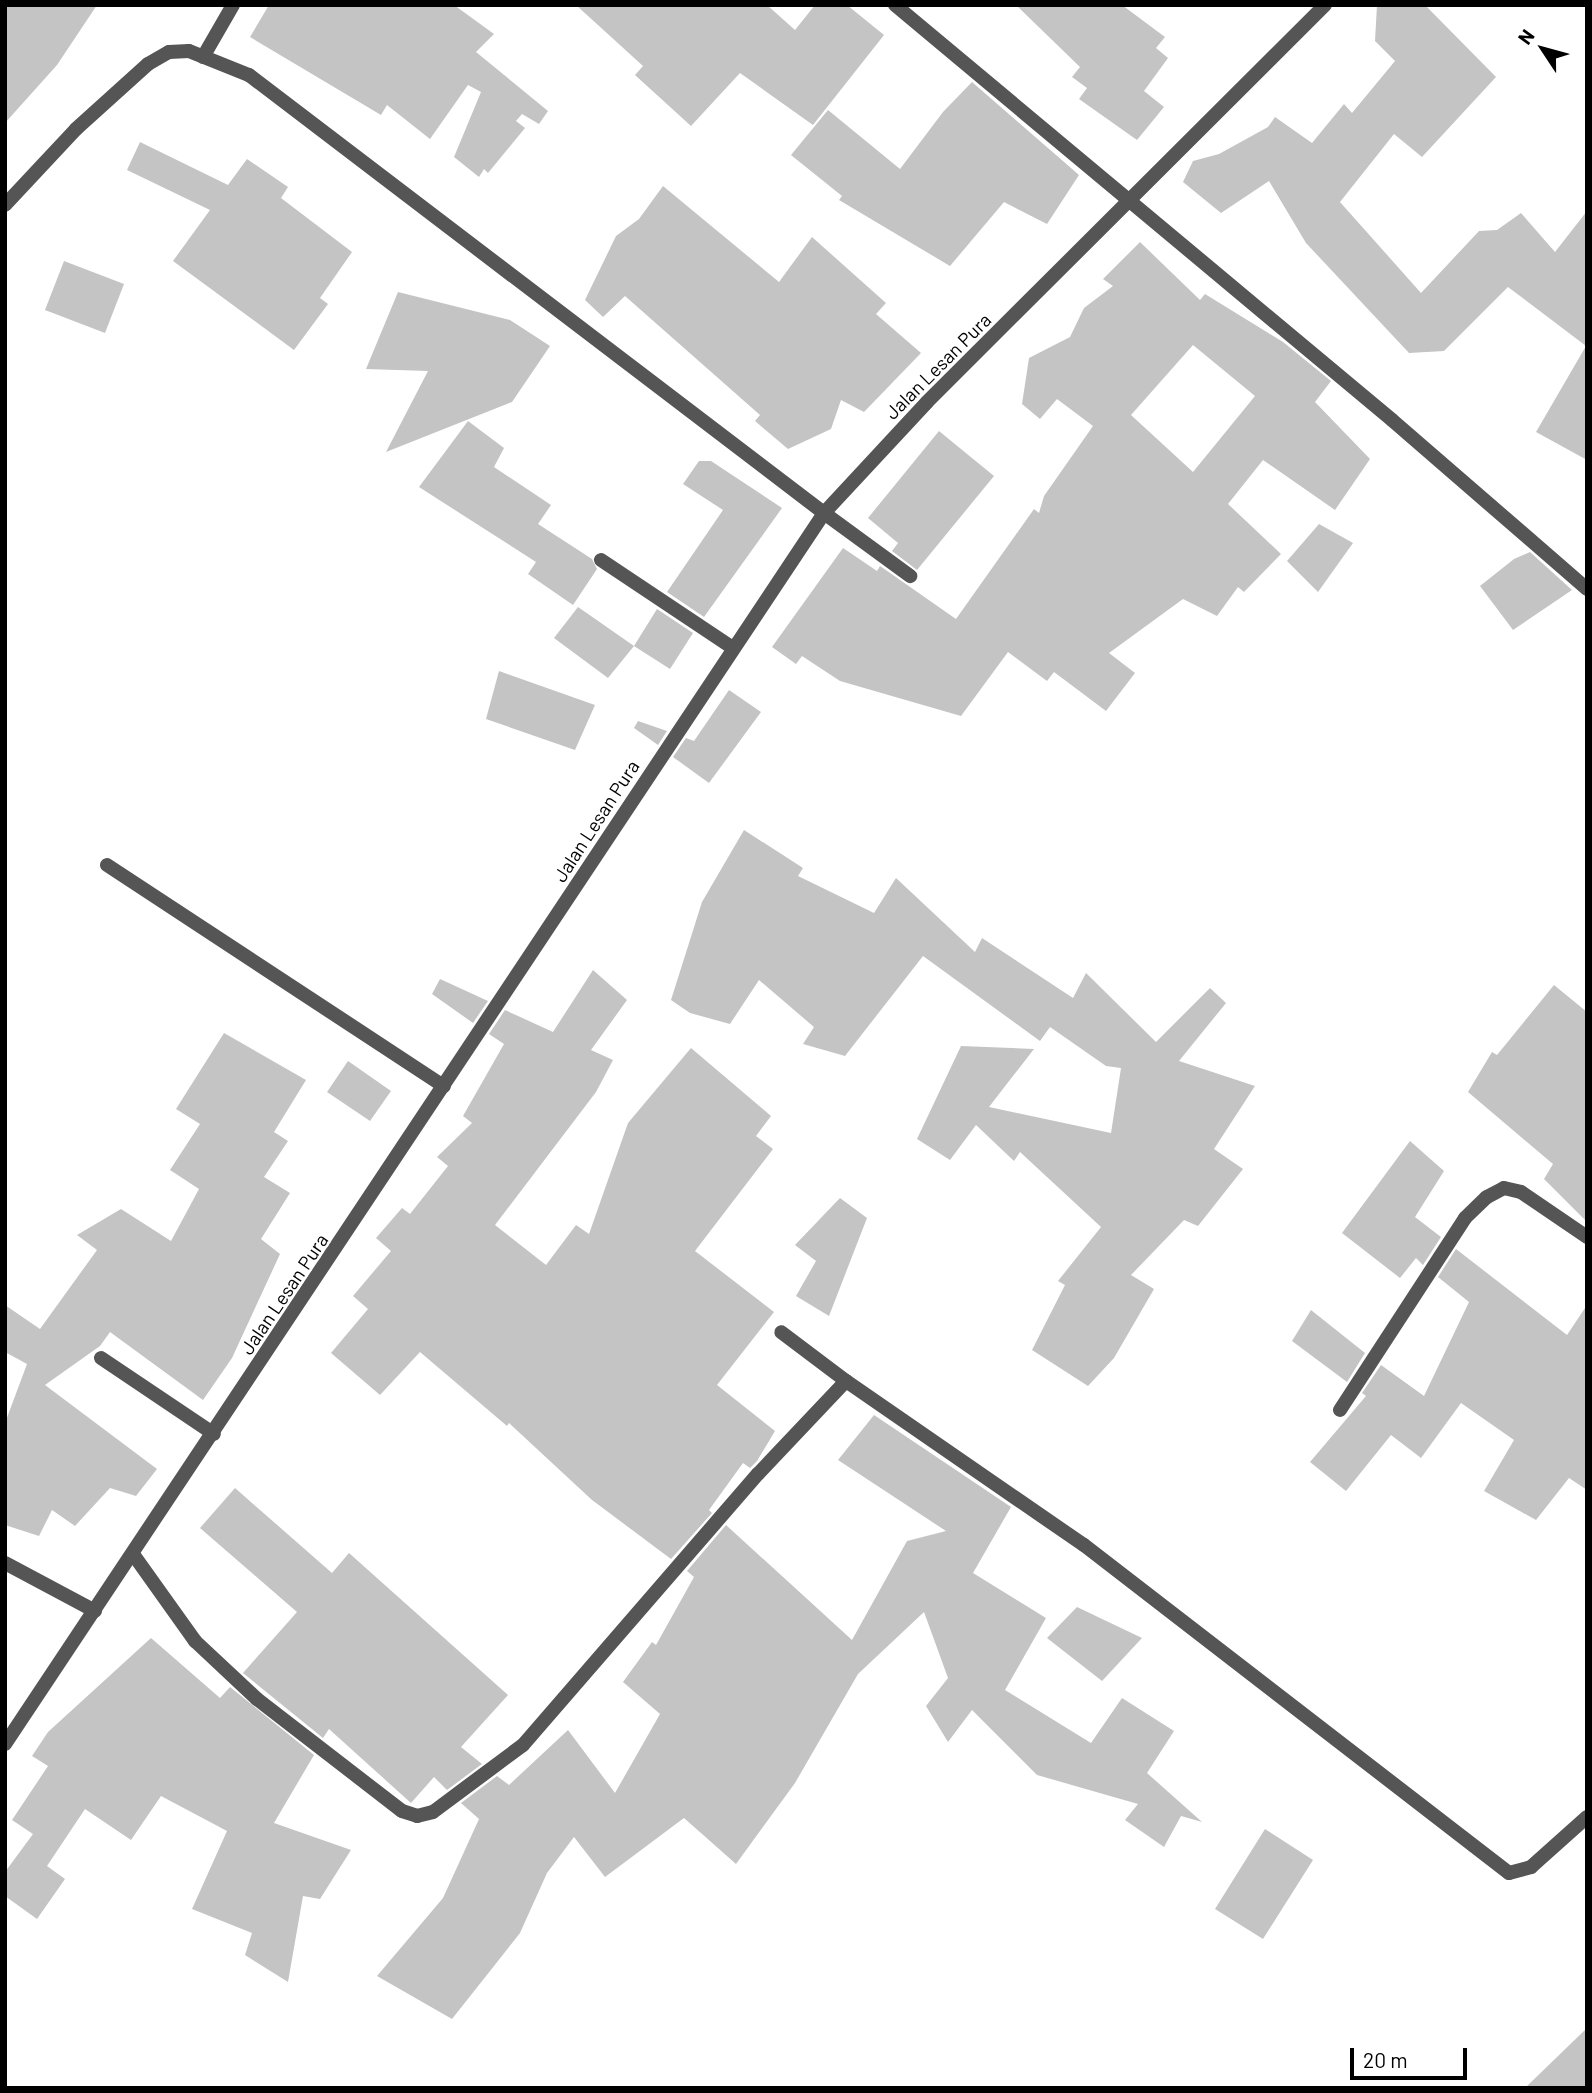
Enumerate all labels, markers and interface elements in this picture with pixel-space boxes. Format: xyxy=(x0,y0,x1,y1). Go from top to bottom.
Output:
north arrow xyxy=(1508,14,1578,84)
text: N xyxy=(1513,24,1539,48)
street label: Jalan Lesan Pura xyxy=(880,308,996,424)
street label: Jalan Lesan Pura xyxy=(548,756,644,886)
street label: Jalan Lesan Pura xyxy=(235,1229,333,1359)
scale bar xyxy=(1354,2034,1471,2078)
text: 20 m xyxy=(1363,2047,1408,2072)

